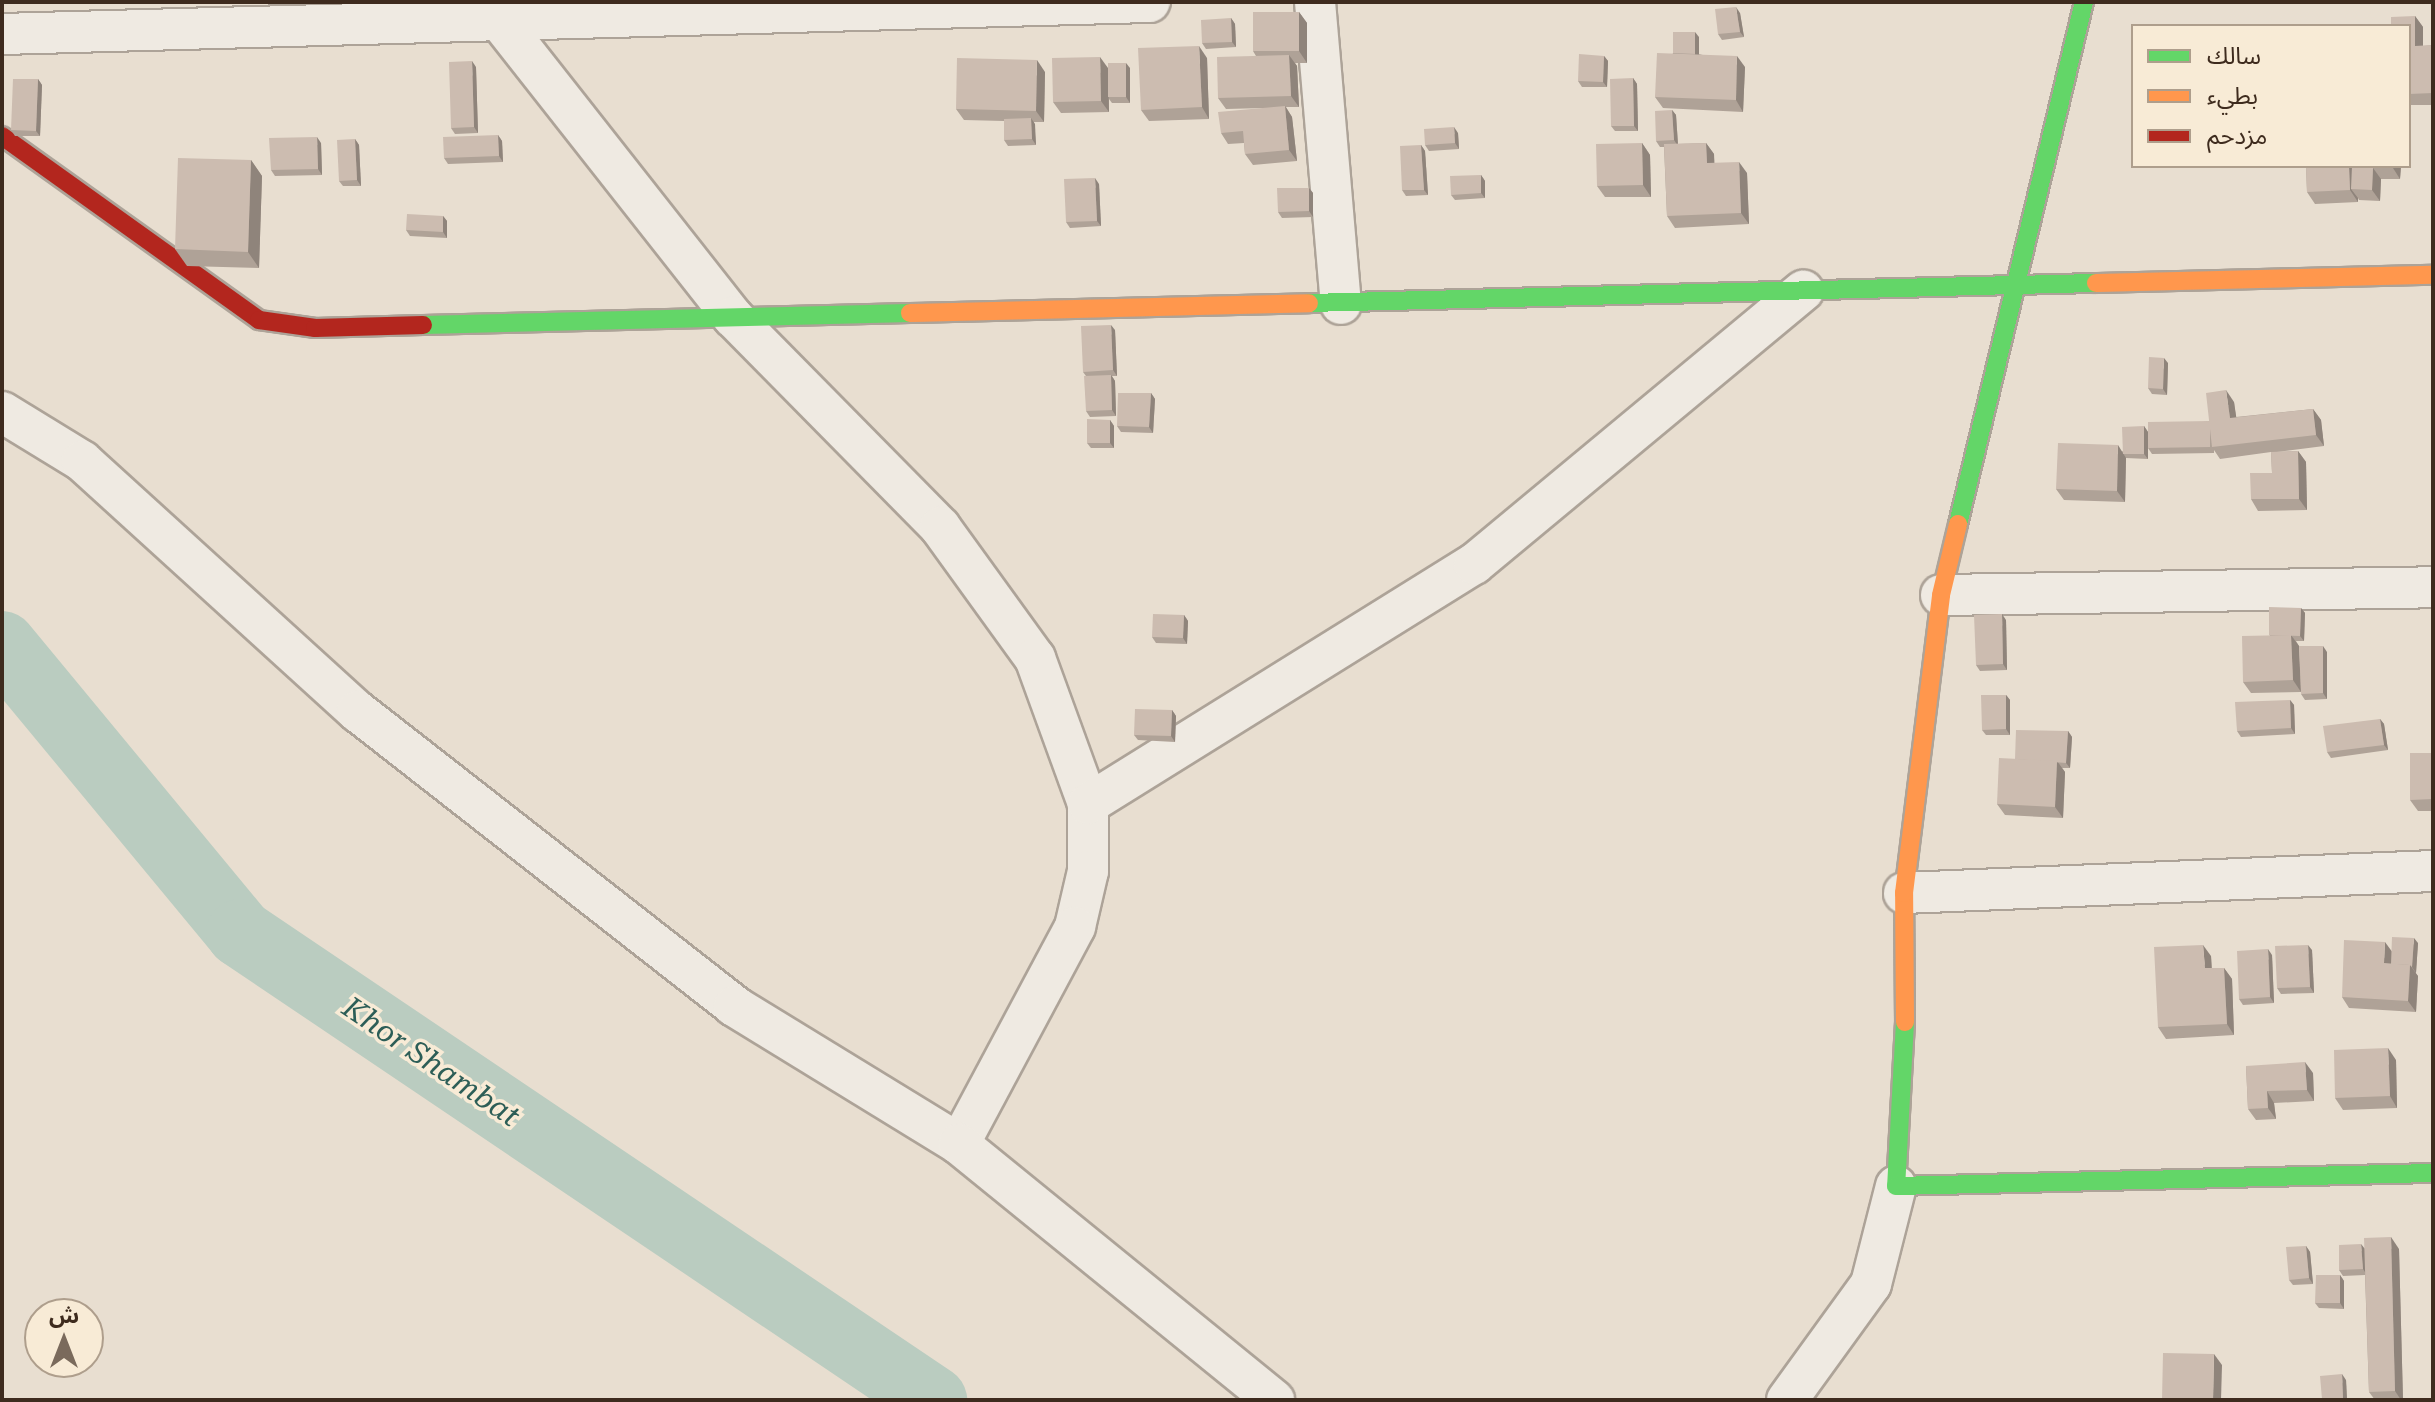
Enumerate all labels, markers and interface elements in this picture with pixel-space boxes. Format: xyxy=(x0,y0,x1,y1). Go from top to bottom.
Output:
legend xyxy=(2131,24,2411,168)
text: سالك xyxy=(2207,42,2261,70)
text: بطيء xyxy=(2207,82,2258,110)
text: مزدحم xyxy=(2207,122,2267,150)
water label: Khor Shambat xyxy=(336,989,526,1135)
north arrow xyxy=(24,1298,104,1378)
text: ش xyxy=(49,1303,79,1328)

